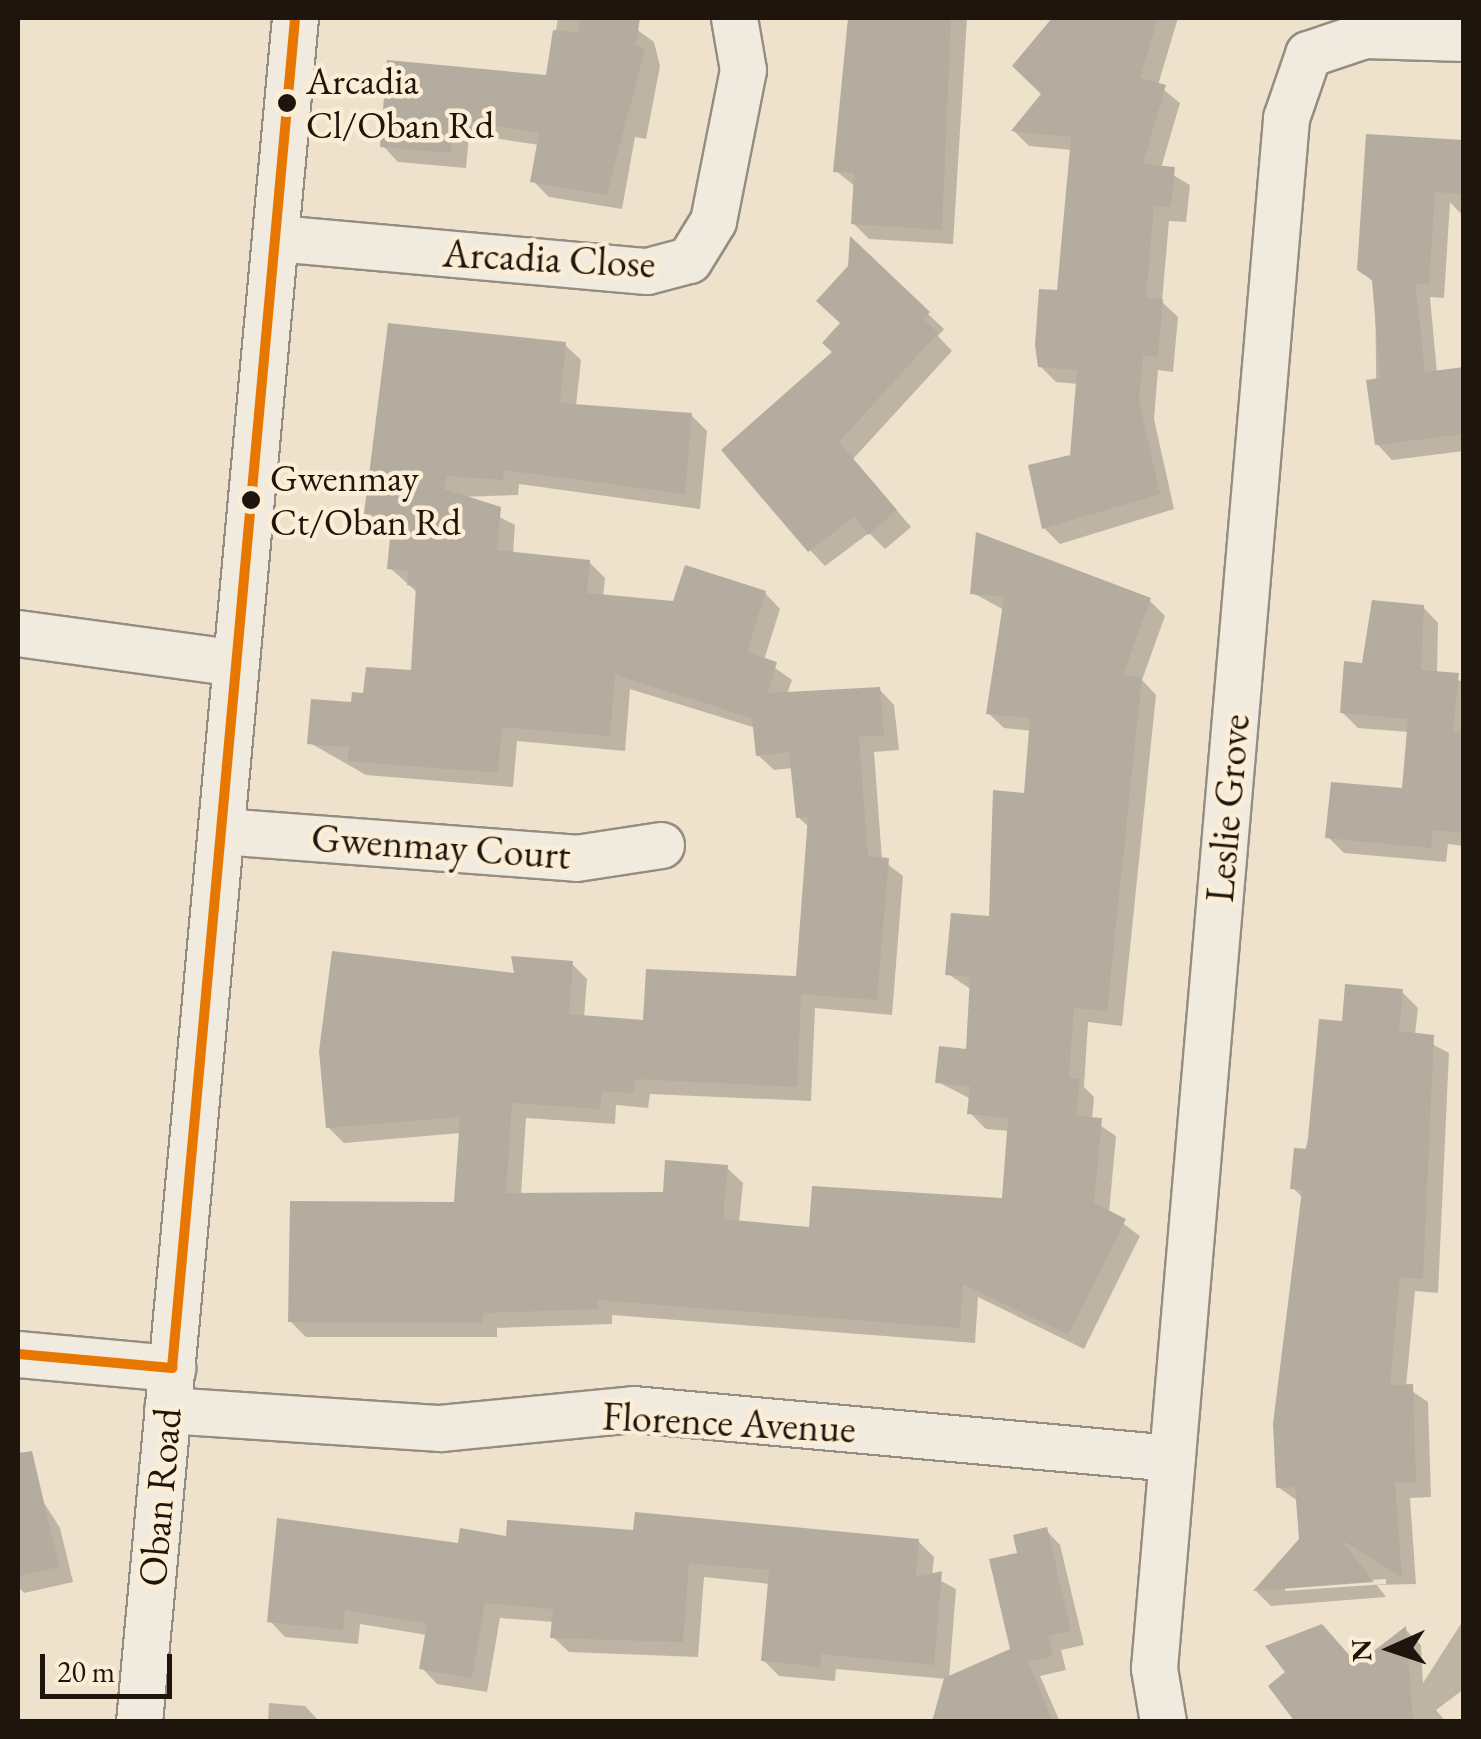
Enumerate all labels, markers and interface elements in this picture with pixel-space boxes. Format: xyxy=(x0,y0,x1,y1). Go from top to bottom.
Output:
place label: Arcadia Cl/Oban Rd xyxy=(306,58,494,147)
marker: Arcadia Cl/Oban Rd xyxy=(277,93,297,113)
street label: Arcadia Close xyxy=(441,228,657,288)
place label: Gwenmay Ct/Oban Rd xyxy=(270,455,461,544)
marker: Gwenmay Ct/Oban Rd xyxy=(241,490,261,510)
street label: Leslie Grove xyxy=(1195,712,1259,904)
street label: Gwenmay Court xyxy=(310,813,572,879)
street label: Florence Avenue xyxy=(601,1391,857,1453)
street label: Oban Road xyxy=(127,1406,191,1588)
north arrow xyxy=(1341,1599,1441,1699)
scale bar xyxy=(45,1634,178,1696)
text: N xyxy=(1342,1638,1380,1663)
text: 20 m xyxy=(57,1652,115,1691)

